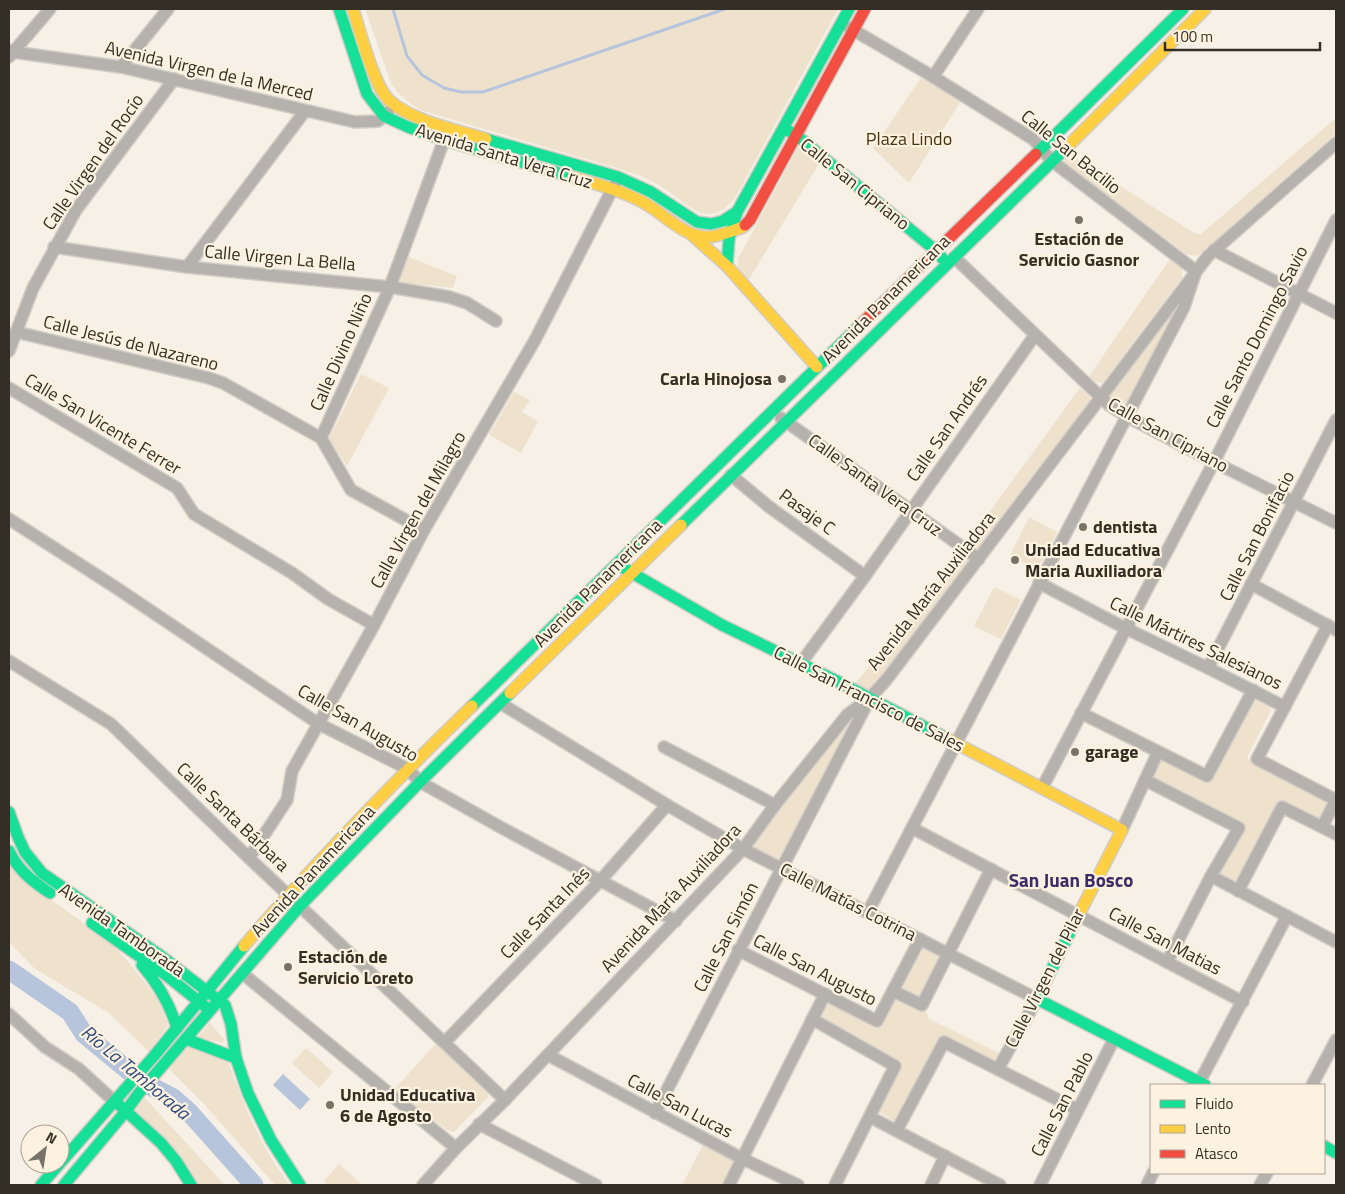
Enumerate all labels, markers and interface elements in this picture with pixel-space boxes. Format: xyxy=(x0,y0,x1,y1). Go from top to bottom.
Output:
scale bar xyxy=(1165,20,1320,52)
text: 100 m xyxy=(1172,25,1213,48)
street label: Avenida Virgen de la Merced xyxy=(102,33,316,108)
street label: Calle Virgen del Rocío xyxy=(35,88,150,235)
street label: Calle San Bacilio xyxy=(1015,103,1127,201)
street label: Avenida Santa Vera Cruz xyxy=(412,116,596,195)
park label: Plaza Lindo xyxy=(866,125,952,152)
street label: Calle San Cipriano xyxy=(795,131,916,236)
marker: Estación de Servicio Gasnor xyxy=(1073,214,1085,226)
place label: Estación de Servicio Gasnor xyxy=(1019,225,1140,273)
street label: Avenida Panamericana xyxy=(815,228,956,369)
street label: Calle Virgen La Bella xyxy=(203,237,357,278)
street label: Calle Santo Domingo Savio xyxy=(1199,241,1314,433)
street label: Calle Divino Niño xyxy=(302,288,379,415)
street label: Calle Jesús de Nazareno xyxy=(41,308,222,377)
place label: Carla Hinojosa xyxy=(660,365,772,392)
street label: Calle San Vicente Ferrer xyxy=(20,366,187,481)
street label: Calle San Andrés xyxy=(899,368,994,487)
marker: Carla Hinojosa xyxy=(776,373,788,385)
street label: Calle San Cipriano xyxy=(1103,390,1233,479)
street label: Calle Virgen del Milagro xyxy=(363,426,472,593)
street label: Calle Santa Vera Cruz xyxy=(803,427,948,542)
street label: Calle San Bonifacio xyxy=(1212,466,1301,606)
street label: Pasaje C xyxy=(774,482,841,541)
street label: Avenida María Auxiliadora xyxy=(860,505,1001,676)
street label: Avenida Panamericana xyxy=(527,512,668,653)
place label: dentista xyxy=(1093,513,1157,540)
marker: dentista xyxy=(1077,521,1089,533)
place label: Unidad Educativa Maria Auxiliadora xyxy=(1025,536,1162,584)
marker: Unidad Educativa Maria Auxiliadora xyxy=(1009,554,1021,566)
street label: Calle Mártires Salesianos xyxy=(1105,589,1287,696)
street label: Calle San Francisco de Sales xyxy=(769,639,969,758)
street label: Calle San Augusto xyxy=(293,677,424,768)
place label: garage xyxy=(1085,738,1139,765)
marker: garage xyxy=(1069,746,1081,758)
street label: Calle Santa Bárbara xyxy=(171,756,296,878)
street label: Avenida Panamericana xyxy=(244,798,381,943)
street label: Avenida María Auxiliadora xyxy=(594,817,747,978)
street label: Calle Matías Cotrina xyxy=(775,855,921,948)
street label: Calle Santa Inés xyxy=(493,860,596,965)
district label: San Juan Bosco xyxy=(1009,865,1133,894)
street label: Avenida Tamborada xyxy=(54,876,191,983)
street label: Calle San Simón xyxy=(686,877,765,997)
street label: Calle San Matias xyxy=(1104,899,1226,982)
street label: Calle Virgen del Pilar xyxy=(998,903,1091,1052)
street label: Calle San Augusto xyxy=(749,927,882,1012)
place label: Estación de Servicio Loreto xyxy=(298,943,414,991)
marker: Estación de Servicio Loreto xyxy=(282,961,294,973)
water label: Río La Tamborada xyxy=(75,1017,198,1127)
street label: Calle San Pablo xyxy=(1023,1046,1100,1161)
street label: Calle San Lucas xyxy=(623,1066,738,1145)
place label: Unidad Educativa 6 de Agosto xyxy=(340,1081,475,1129)
legend xyxy=(1150,1084,1325,1174)
text: Fluido xyxy=(1195,1092,1234,1115)
marker: Unidad Educativa 6 de Agosto xyxy=(324,1099,336,1111)
text: Lento xyxy=(1195,1117,1231,1140)
north arrow xyxy=(20,1124,70,1174)
text: N xyxy=(42,1126,61,1149)
text: Atasco xyxy=(1195,1142,1238,1165)

